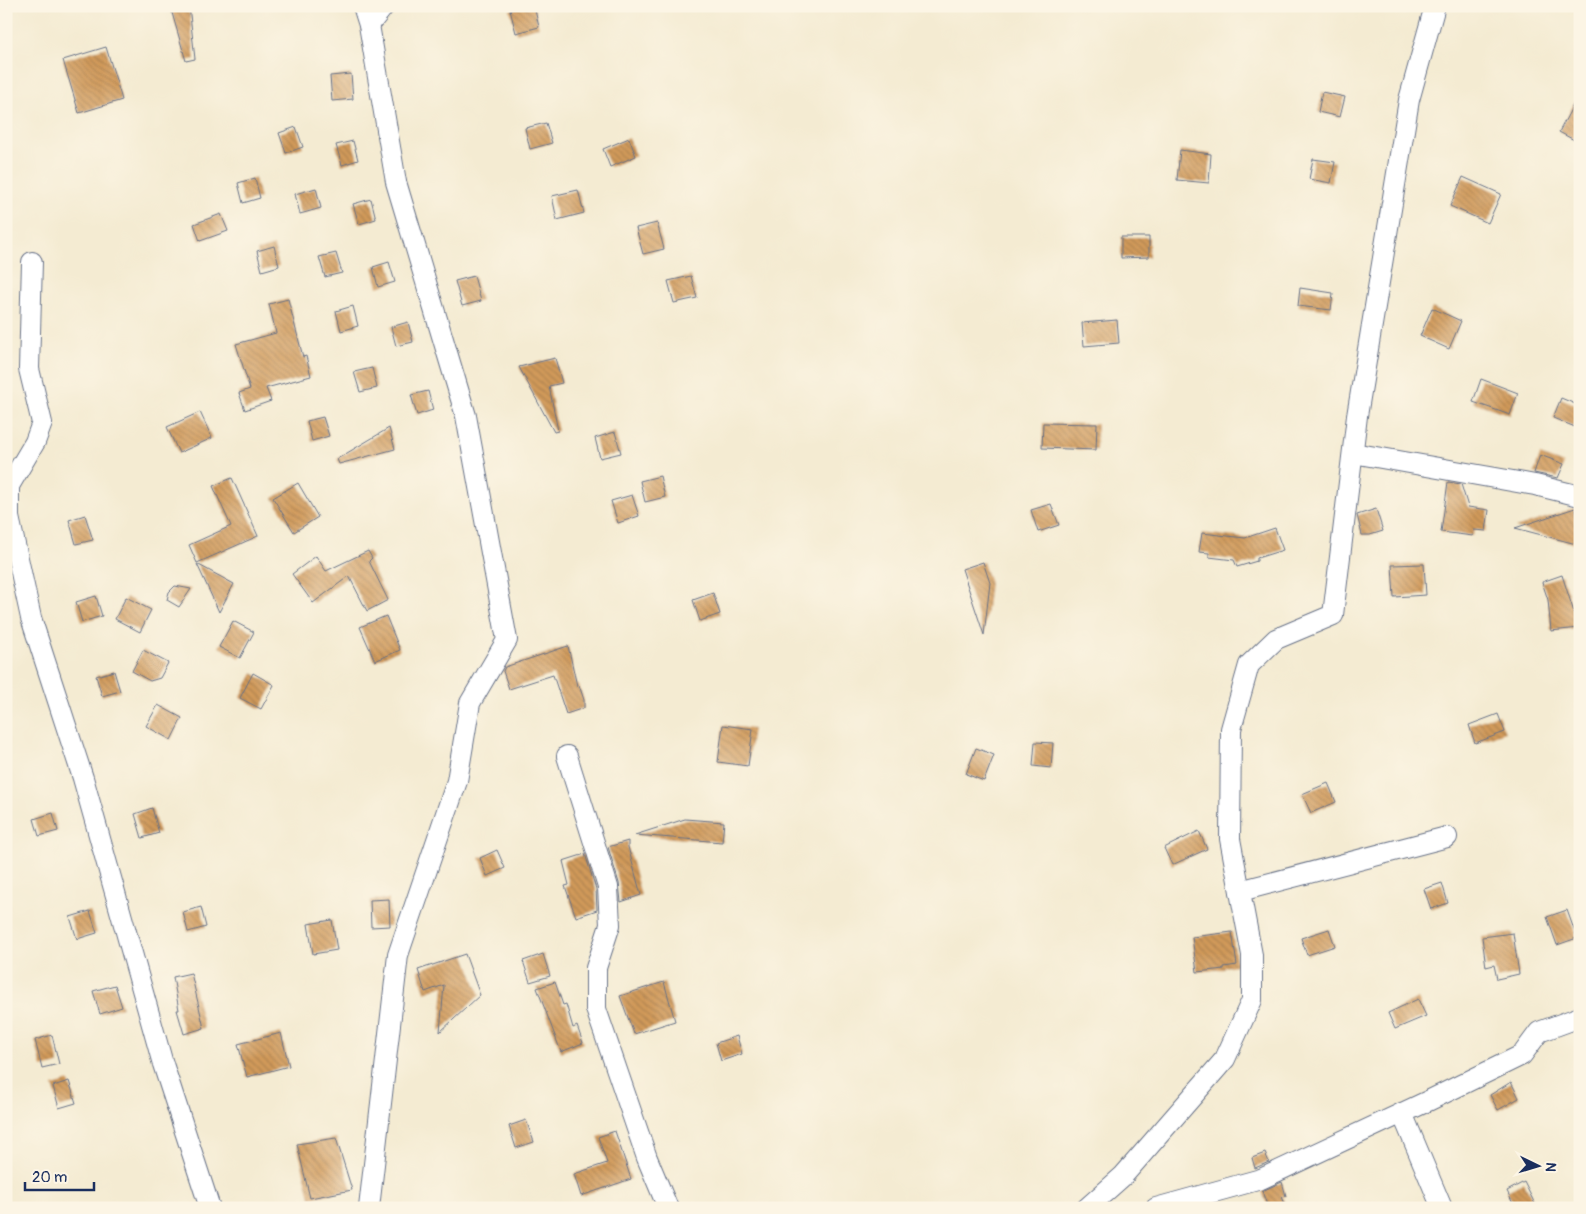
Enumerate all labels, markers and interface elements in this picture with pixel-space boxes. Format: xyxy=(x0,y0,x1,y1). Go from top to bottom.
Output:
north arrow xyxy=(1514,1142,1564,1192)
scale bar xyxy=(25,1159,94,1191)
text: N xyxy=(1542,1162,1559,1173)
text: 20 m xyxy=(32,1168,67,1187)

